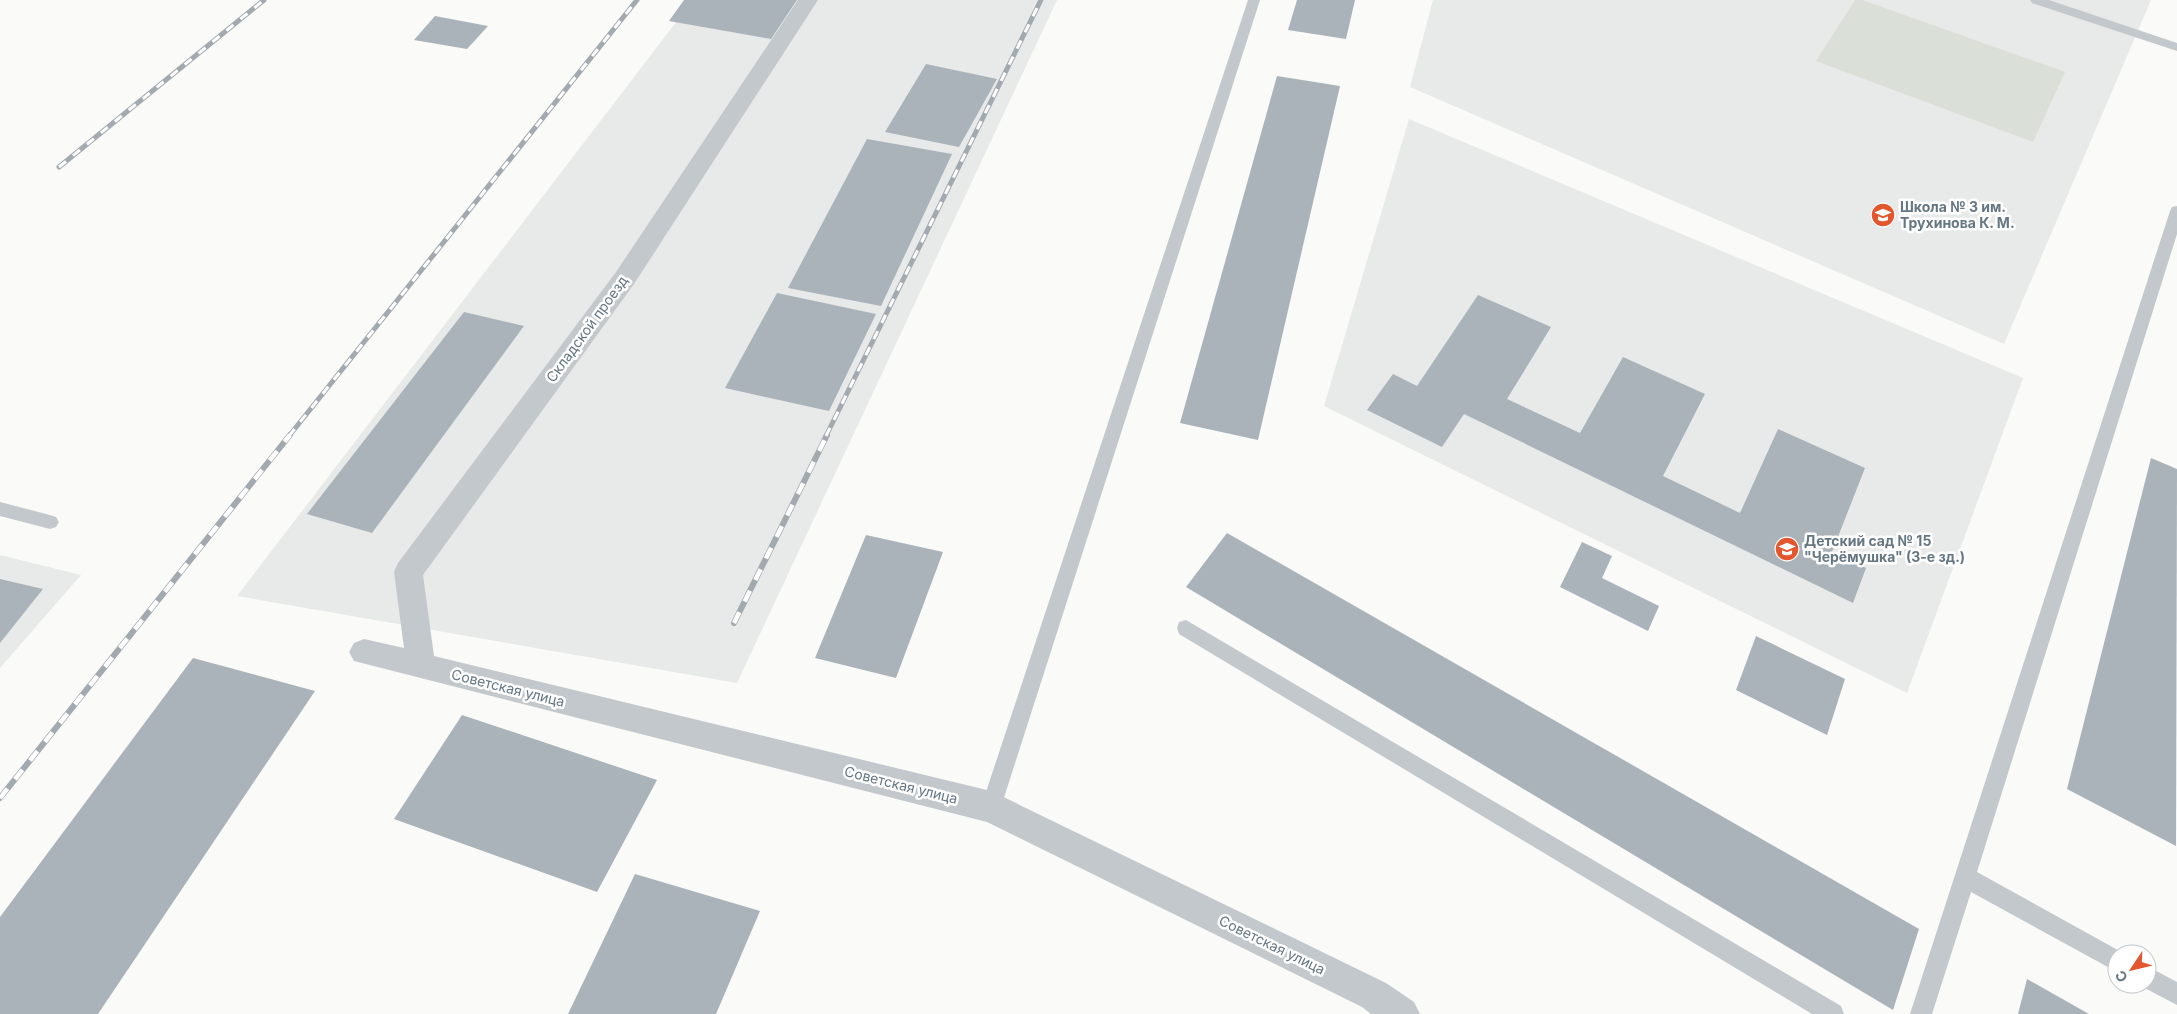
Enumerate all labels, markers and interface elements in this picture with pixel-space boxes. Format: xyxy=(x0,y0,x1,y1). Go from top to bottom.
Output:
place label: Школа № 3 им. Трухинова К. М. xyxy=(1900,198,2015,231)
school or university icon: Школа № 3 им. Трухинова К. М. xyxy=(1870,202,1896,228)
street label: Складской проезд xyxy=(542,272,631,385)
place label: Детский сад № 15 "Черёмушка" (3-е зд.) xyxy=(1804,532,1965,565)
school or university icon: Детский сад № 15 "Черёмушка" (3-е зд.) xyxy=(1774,536,1800,562)
street label: Советская улица xyxy=(450,665,566,710)
street label: Советская улица xyxy=(843,762,959,807)
street label: Советская улица xyxy=(1216,912,1328,978)
north arrow xyxy=(2107,944,2157,994)
text: С xyxy=(2111,968,2131,986)

